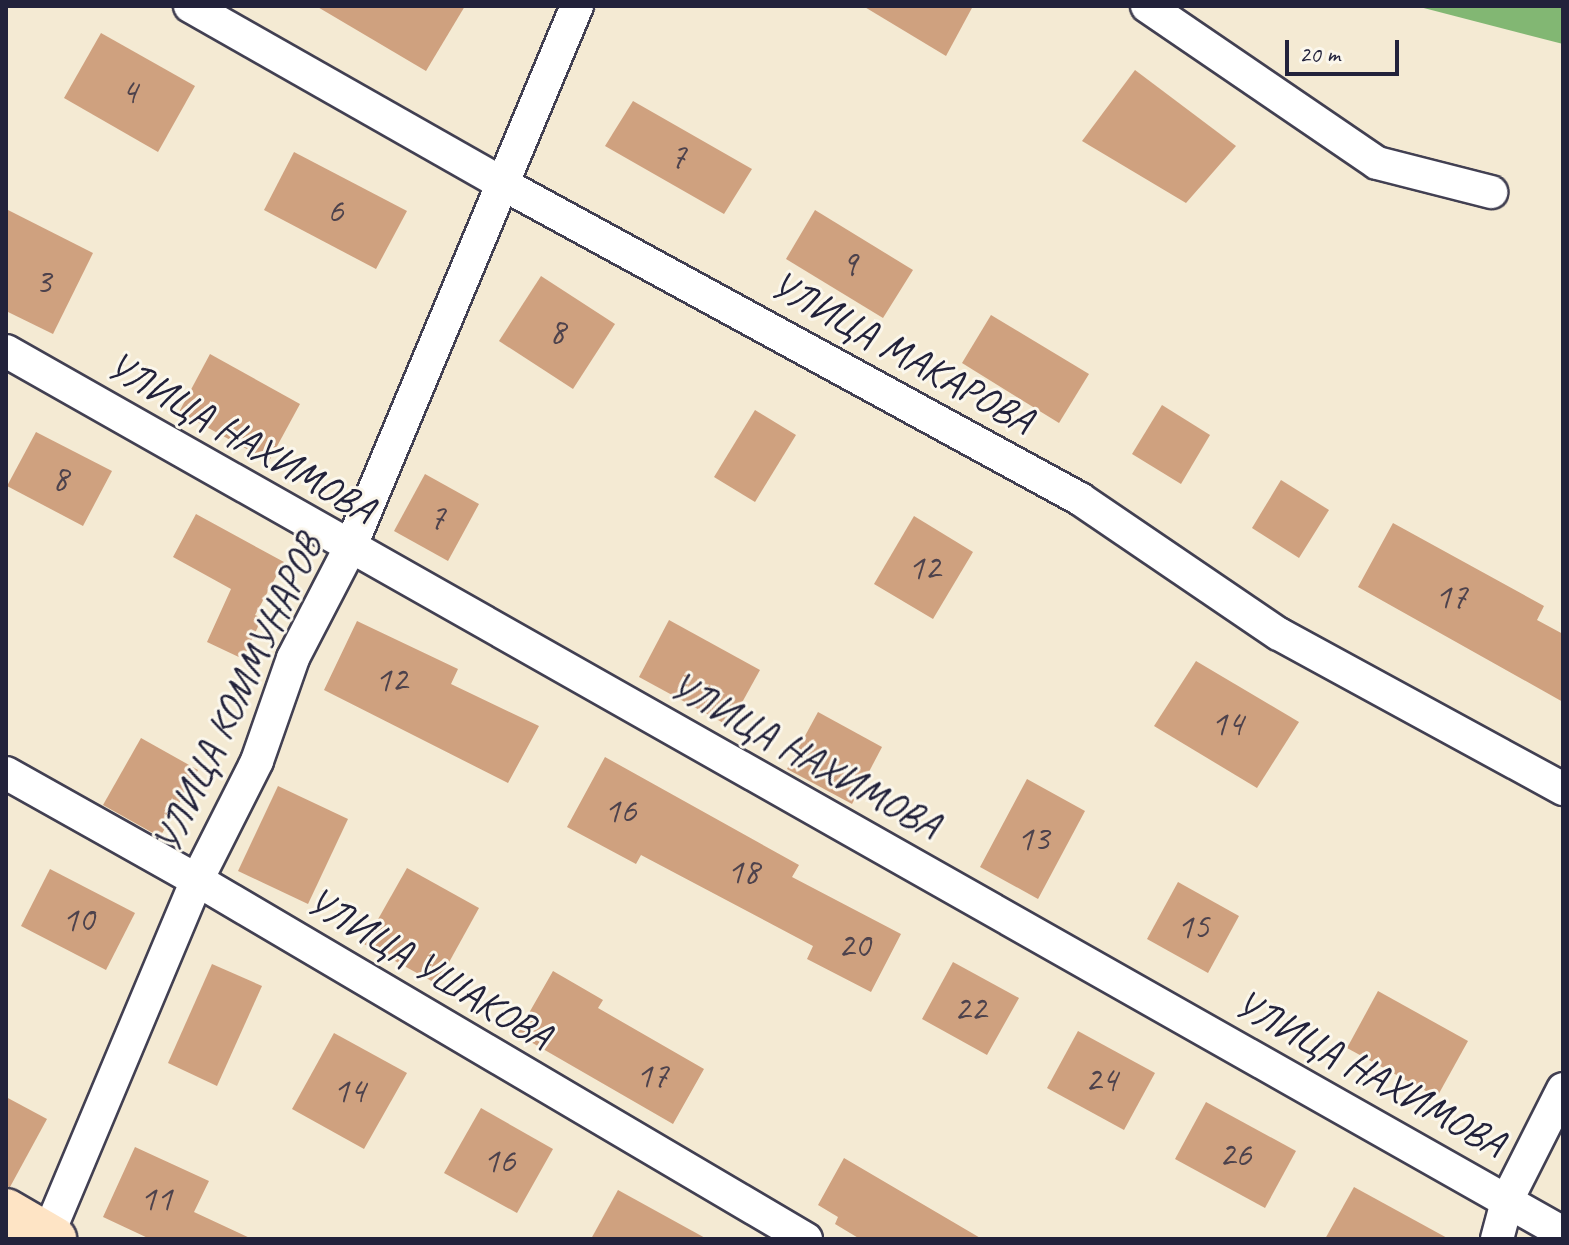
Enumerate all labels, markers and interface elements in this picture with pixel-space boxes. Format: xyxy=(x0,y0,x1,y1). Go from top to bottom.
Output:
scale bar xyxy=(1289,24,1403,74)
text: 20 m xyxy=(1299,39,1340,69)
house number: 4 xyxy=(121,70,137,114)
house number: 7 xyxy=(670,135,686,179)
house number: 6 xyxy=(327,189,343,233)
house number: 9 xyxy=(841,242,857,286)
house number: 3 xyxy=(35,260,51,304)
street label: УЛИЦА МАКАРОВА xyxy=(762,260,1042,444)
house number: 8 xyxy=(549,310,565,354)
street label: УЛИЦА НАХИМОВА xyxy=(98,341,384,533)
house number: 8 xyxy=(52,457,68,501)
house number: 7 xyxy=(429,496,445,540)
street label: УЛИЦА КОММУНАРОВ xyxy=(142,527,332,861)
house number: 12 xyxy=(908,546,940,590)
house number: 17 xyxy=(1435,575,1467,619)
house number: 12 xyxy=(375,658,407,702)
street label: УЛИЦА НАХИМОВА xyxy=(661,661,949,849)
house number: 14 xyxy=(1211,702,1243,746)
house number: 16 xyxy=(604,789,636,833)
house number: 13 xyxy=(1017,817,1049,861)
house number: 18 xyxy=(727,850,759,894)
street label: УЛИЦА УШАКОВА xyxy=(298,876,560,1060)
house number: 10 xyxy=(62,898,94,942)
house number: 15 xyxy=(1177,905,1209,949)
house number: 20 xyxy=(838,924,870,968)
street label: УЛИЦА НАХИМОВА xyxy=(1226,979,1514,1167)
house number: 22 xyxy=(954,987,986,1031)
house number: 17 xyxy=(636,1054,668,1098)
house number: 24 xyxy=(1085,1058,1117,1102)
house number: 14 xyxy=(333,1069,365,1113)
house number: 26 xyxy=(1219,1133,1251,1177)
house number: 16 xyxy=(483,1139,515,1183)
house number: 11 xyxy=(140,1177,172,1221)

